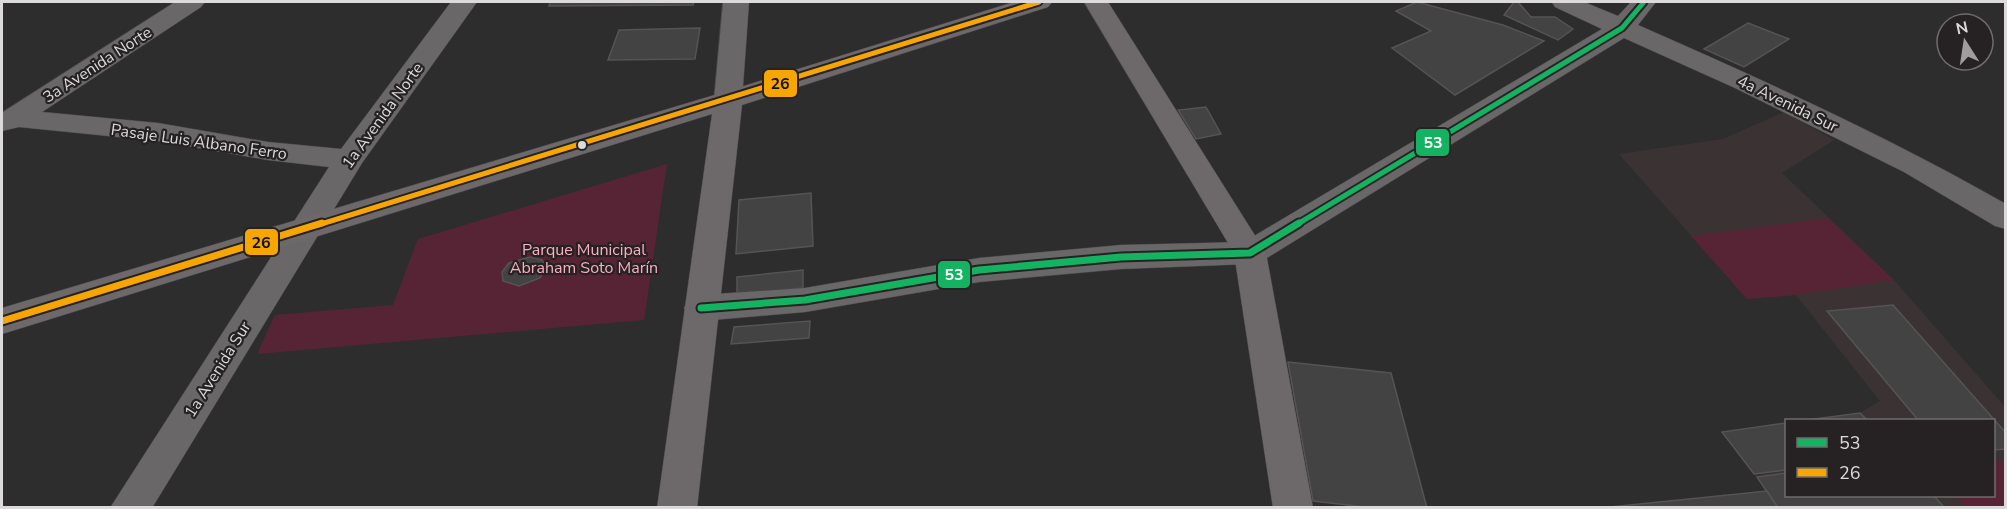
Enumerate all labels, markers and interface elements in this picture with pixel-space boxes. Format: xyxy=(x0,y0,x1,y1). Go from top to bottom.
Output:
north arrow xyxy=(1935,12,1995,72)
text: N xyxy=(1954,16,1970,40)
street label: 3a Avenida Norte xyxy=(39,21,156,108)
street label: 1a Avenida Norte xyxy=(337,58,429,173)
line badge: 26 xyxy=(763,69,798,98)
street label: 4a Avenida Sur xyxy=(1734,70,1842,138)
text: 26 xyxy=(770,73,790,95)
street label: Pasaje Luis Albano Ferro xyxy=(110,119,288,165)
line badge: 53 xyxy=(1415,128,1450,157)
text: 53 xyxy=(1423,132,1443,154)
unlabelled marker xyxy=(576,139,588,151)
line badge: 26 xyxy=(244,228,279,256)
text: 26 xyxy=(251,232,271,254)
park label: Parque Municipal Abraham Soto Marín xyxy=(510,239,658,279)
line badge: 53 xyxy=(937,260,971,289)
text: 53 xyxy=(944,264,964,286)
street label: 1a Avenida Sur xyxy=(180,317,256,422)
legend xyxy=(1785,419,1995,497)
text: 53 xyxy=(1839,431,1861,455)
text: 26 xyxy=(1839,461,1861,485)

